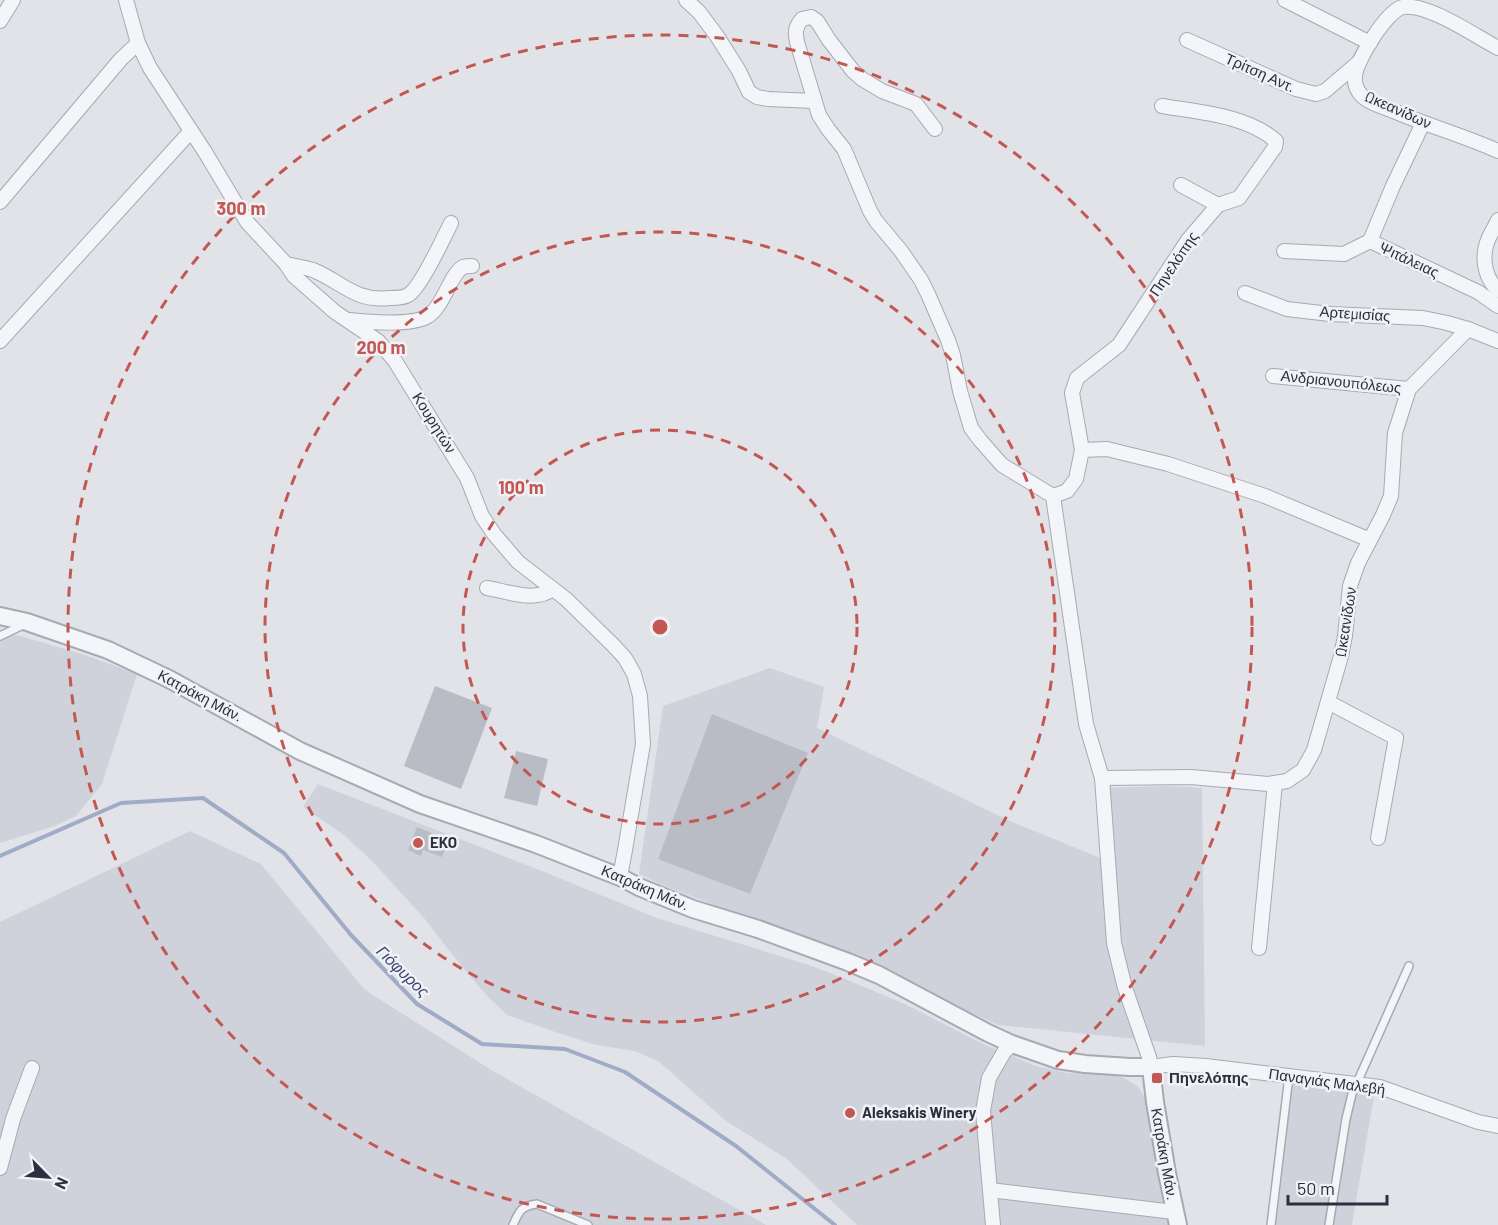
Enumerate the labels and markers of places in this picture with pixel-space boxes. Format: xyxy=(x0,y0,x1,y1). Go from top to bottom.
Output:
centre of rings xyxy=(650,617,670,637)
place label: EKO xyxy=(430,833,457,851)
marker: EKO xyxy=(411,836,425,850)
place label: Πηνελόπης xyxy=(1169,1068,1249,1086)
marker: Πηνελόπης xyxy=(1150,1071,1164,1085)
place label: Aleksakis Winery xyxy=(862,1103,977,1121)
marker: Aleksakis Winery xyxy=(843,1106,857,1120)

